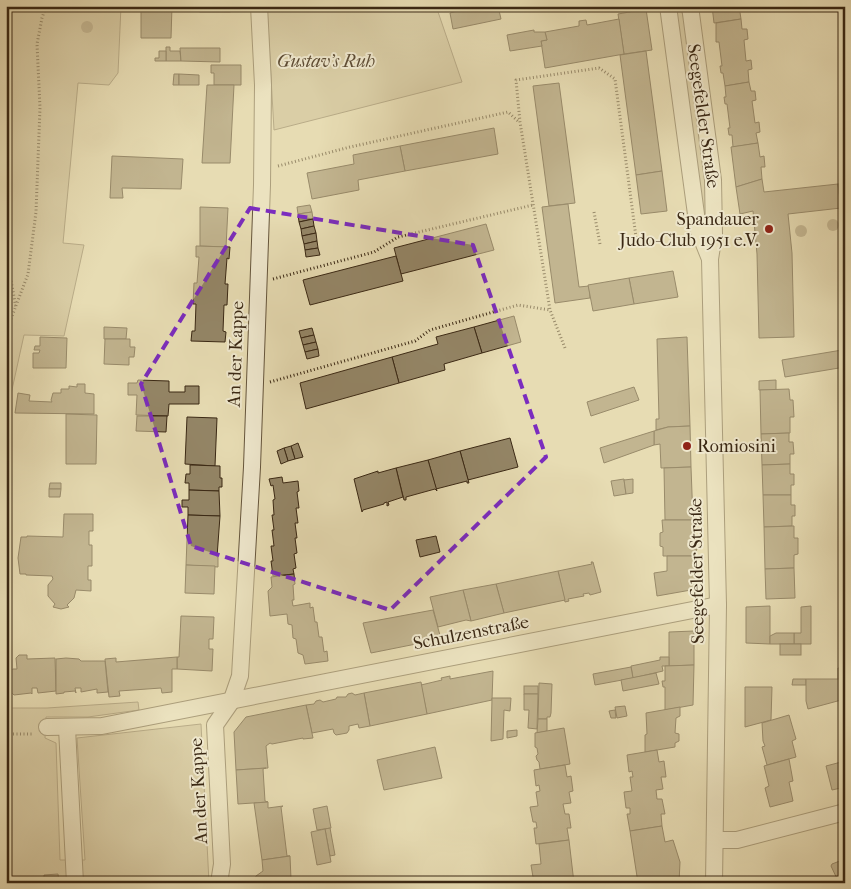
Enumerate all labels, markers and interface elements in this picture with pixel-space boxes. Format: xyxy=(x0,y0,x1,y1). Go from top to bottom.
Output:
street label: Seegefelder Straße xyxy=(682,42,724,190)
park label: Gustav's Ruh xyxy=(277,51,375,72)
place label: Spandauer Judo-Club 1951 e.V. xyxy=(617,209,759,251)
marker: Spandauer Judo-Club 1951 e.V. xyxy=(763,223,775,235)
street label: An der Kappe xyxy=(224,300,248,408)
place label: Romiosini xyxy=(697,436,777,457)
marker: Romiosini xyxy=(681,440,693,452)
street label: Seegefelder Straße xyxy=(685,498,709,644)
street label: Schulzenstraße xyxy=(411,611,531,655)
street label: An der Kappe xyxy=(186,737,212,846)

